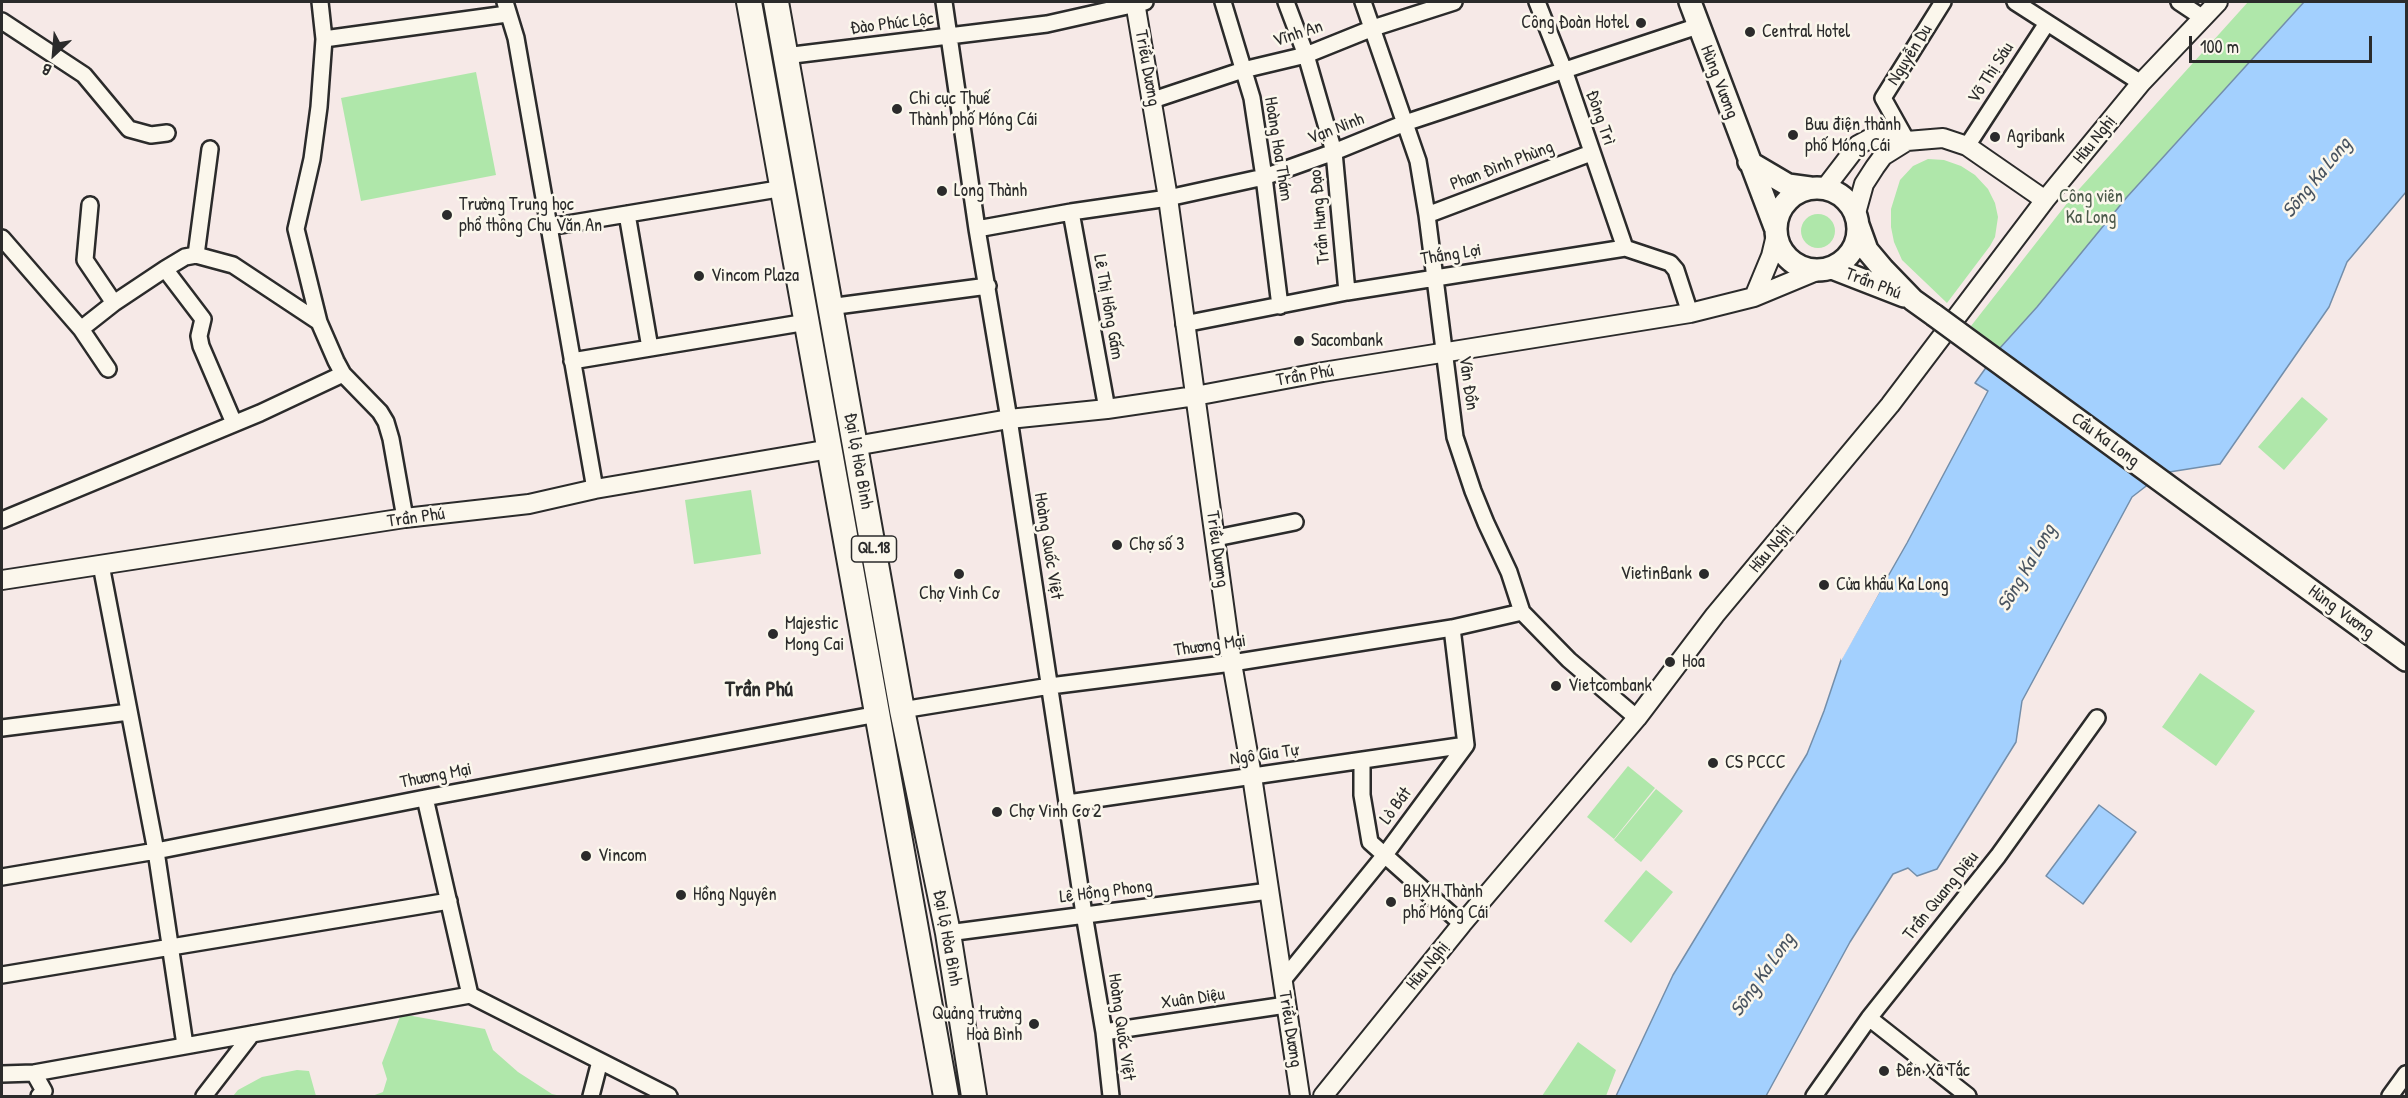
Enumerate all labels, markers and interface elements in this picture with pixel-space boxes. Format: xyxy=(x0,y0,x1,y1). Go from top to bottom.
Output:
street label: Đào Phúc Lộc xyxy=(849,8,935,40)
place label: Công Đoàn Hotel xyxy=(1521,12,1629,34)
street label: Vĩnh An xyxy=(1270,16,1326,52)
marker: Công Đoàn Hotel xyxy=(1634,16,1648,30)
place label: Central Hotel xyxy=(1762,21,1850,43)
street label: Nguyễn Du xyxy=(1883,21,1937,89)
north arrow xyxy=(24,24,84,84)
scale bar xyxy=(2192,24,2375,62)
marker: Central Hotel xyxy=(1743,25,1757,39)
street label: Triều Dương xyxy=(1130,28,1164,108)
text: 100 m xyxy=(2200,34,2239,59)
street label: Võ Thị Sáu xyxy=(1963,39,2019,107)
street label: Hùng Vương xyxy=(1695,42,1743,122)
text: B xyxy=(38,59,55,82)
place label: Chi cục Thuế Thành phố Móng Cái xyxy=(909,88,1038,130)
street label: Đông Trì xyxy=(1581,88,1619,148)
street label: Hoàng Hoa Thám xyxy=(1259,95,1297,203)
marker: Chi cục Thuế Thành phố Móng Cái xyxy=(890,102,904,116)
street label: Vạn Ninh xyxy=(1305,108,1367,150)
street label: Hữu Nghị xyxy=(2069,111,2121,169)
place label: Bưu điện thành phố Móng Cái xyxy=(1805,114,1901,156)
place label: Agribank xyxy=(2007,126,2065,148)
marker: Bưu điện thành phố Móng Cái xyxy=(1786,128,1800,142)
marker: Agribank xyxy=(1988,130,2002,144)
water label: Sông Ka Long xyxy=(2277,133,2357,223)
street label: Phan Đình Phùng xyxy=(1447,136,1557,196)
street label: Trần Hưng Đạo xyxy=(1305,169,1335,265)
place label: Long Thành xyxy=(954,180,1027,202)
marker: Long Thành xyxy=(935,184,949,198)
park label: Công viên Ka Long xyxy=(2059,186,2123,228)
place label: Trường Trung học phổ thông Chu Văn An xyxy=(459,194,602,236)
marker: Trường Trung học phổ thông Chu Văn An xyxy=(440,208,454,222)
street label: Thắng Lợi xyxy=(1419,240,1483,270)
street label: Lê Thị Hồng Gấm xyxy=(1088,253,1128,361)
street label: Trần Phú xyxy=(1842,264,1904,304)
place label: Vincom Plaza xyxy=(711,265,799,287)
marker: Vincom Plaza xyxy=(692,269,706,283)
place label: Sacombank xyxy=(1311,330,1383,352)
marker: Sacombank xyxy=(1292,334,1306,348)
street label: Vân Đồn xyxy=(1453,354,1483,412)
street label: Trần Phú xyxy=(1275,360,1335,392)
street label: Cầu Ka Long xyxy=(2067,408,2143,472)
street label: Đại lộ Hòa Bình xyxy=(839,411,877,511)
street label: Hoàng Quốc Việt xyxy=(1029,491,1067,601)
street label: Trần Phú xyxy=(386,503,446,533)
street label: Triều Dương xyxy=(1201,509,1233,589)
water label: Sông Ka Long xyxy=(1993,520,2061,616)
street label: Hữu Nghị xyxy=(1745,521,1797,577)
place label: Chợ số 3 xyxy=(1129,534,1184,556)
road number: QL.18 xyxy=(852,536,896,562)
marker: Chợ số 3 xyxy=(1110,538,1124,552)
place label: VietinBank xyxy=(1621,563,1692,585)
marker: Chợ Vinh Cơ xyxy=(952,567,966,581)
marker: VietinBank xyxy=(1697,567,1711,581)
place label: Cửa khẩu Ka Long xyxy=(1836,574,1948,596)
marker: Cửa khẩu Ka Long xyxy=(1817,578,1831,592)
street label: Hùng Vương xyxy=(2304,581,2378,643)
place label: Chợ Vinh Cơ xyxy=(919,583,999,605)
place label: Majestic Mong Cai xyxy=(785,613,844,656)
marker: Majestic Mong Cai xyxy=(766,627,780,641)
street label: Thương Mại xyxy=(1173,630,1247,662)
place label: Hoa xyxy=(1682,651,1705,673)
marker: Hoa xyxy=(1663,655,1677,669)
place label: Vietcombank xyxy=(1568,675,1652,697)
district label: Trần Phú xyxy=(725,677,793,703)
marker: Vietcombank xyxy=(1549,679,1563,693)
street label: Ngô Gia Tự xyxy=(1229,740,1299,770)
place label: CS PCCC xyxy=(1725,752,1786,774)
marker: CS PCCC xyxy=(1706,756,1720,770)
street label: Thương Mại xyxy=(398,758,474,794)
street label: Lò Bát xyxy=(1375,783,1417,829)
place label: Chợ Vinh Cơ 2 xyxy=(1009,801,1101,823)
marker: Chợ Vinh Cơ 2 xyxy=(990,805,1004,819)
place label: Vincom xyxy=(598,845,647,867)
street label: Trần Quang Diệu xyxy=(1899,847,1983,945)
marker: Vincom xyxy=(579,849,593,863)
street label: Lê Hồng Phong xyxy=(1058,876,1154,908)
place label: BHXH Thành phố Móng Cái xyxy=(1403,881,1489,924)
place label: Hồng Nguyên xyxy=(693,884,777,906)
marker: Hồng Nguyên xyxy=(674,888,688,902)
street label: Đại lộ Hòa Bình xyxy=(928,888,966,988)
marker: BHXH Thành phố Móng Cái xyxy=(1384,895,1398,909)
water label: Sông Ka Long xyxy=(1726,929,1800,1021)
street label: Hữu Nghị xyxy=(1402,937,1454,995)
street label: Hoàng Quốc Việt xyxy=(1103,972,1139,1082)
street label: Xuân Diệu xyxy=(1160,984,1226,1014)
street label: Triều Dương xyxy=(1273,989,1307,1069)
place label: Quảng trường Hoà Bình xyxy=(932,1003,1022,1046)
marker: Quảng trường Hoà Bình xyxy=(1027,1017,1041,1031)
place label: Đền Xã Tắc xyxy=(1896,1060,1970,1082)
marker: Đền Xã Tắc xyxy=(1877,1064,1891,1078)

